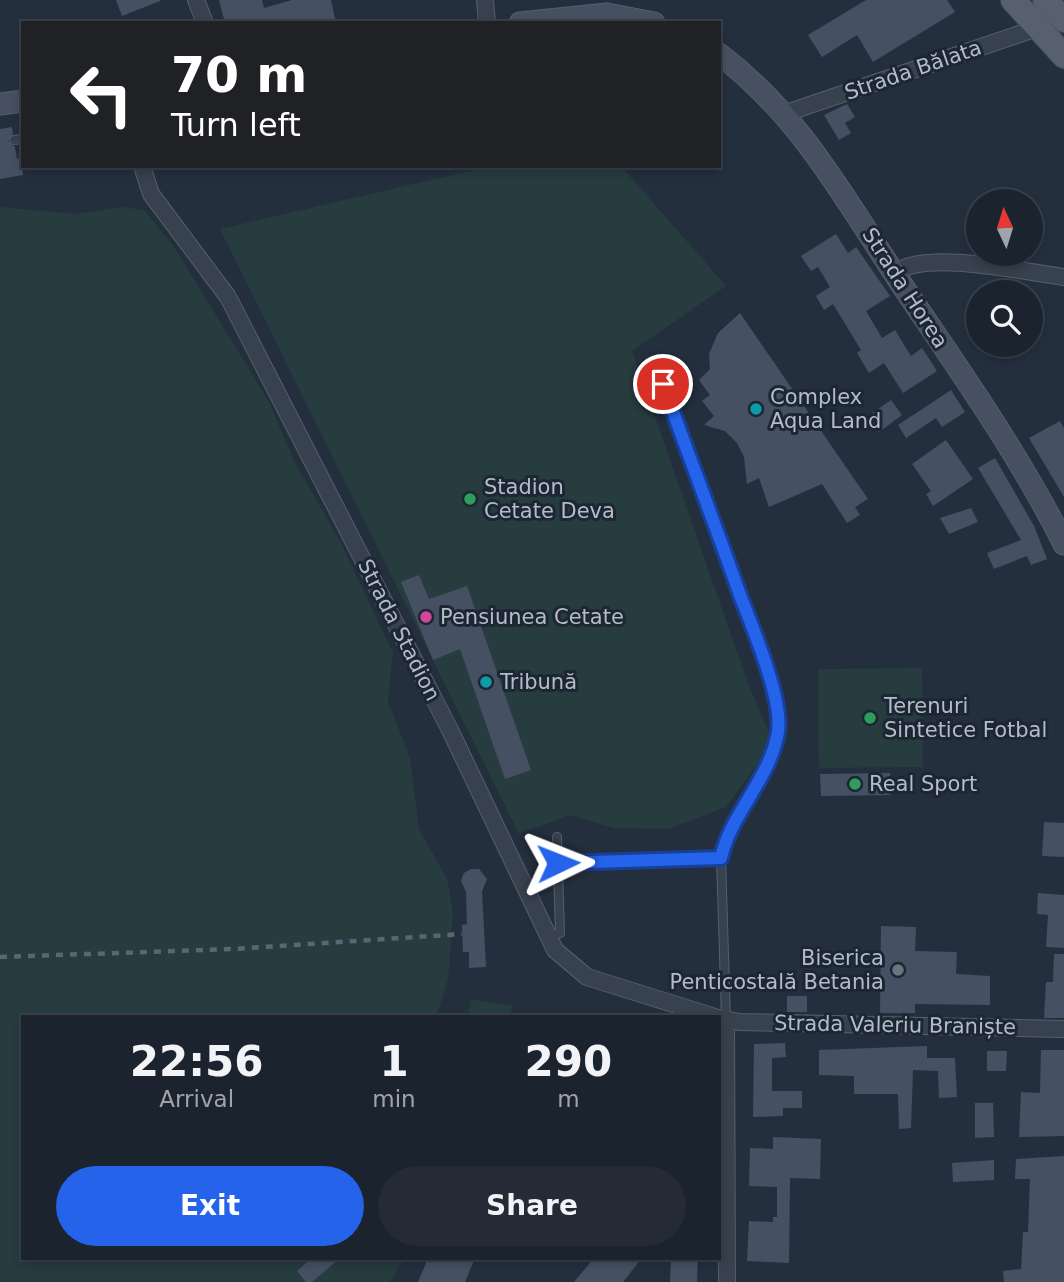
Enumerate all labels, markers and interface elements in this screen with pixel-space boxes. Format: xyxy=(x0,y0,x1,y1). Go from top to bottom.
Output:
street label: Strada Bălata xyxy=(841,35,985,105)
text: 70 m xyxy=(171,47,307,104)
icon: left xyxy=(56,49,147,140)
text: Turn left xyxy=(171,106,301,144)
north arrow xyxy=(966,189,1043,266)
map controls xyxy=(966,189,1043,357)
street label: Strada Horea xyxy=(857,223,953,353)
button: search xyxy=(966,280,1043,357)
pin xyxy=(633,354,693,414)
icon: arrive xyxy=(644,365,682,403)
place label: Complex Aqua Land xyxy=(770,385,881,433)
marker: Complex Aqua Land xyxy=(748,401,764,417)
place label: Stadion Cetate Deva xyxy=(484,475,615,523)
marker: Stadion Cetate Deva xyxy=(462,491,478,507)
street label: Strada Stadion xyxy=(353,555,445,705)
place label: Pensiunea Cetate xyxy=(440,605,624,629)
marker: Pensiunea Cetate xyxy=(418,609,434,625)
place label: Tribună xyxy=(499,670,577,694)
marker: Tribună xyxy=(478,674,494,690)
place label: Terenuri Sintetice Fotbal xyxy=(883,694,1047,742)
marker: Terenuri Sintetice Fotbal xyxy=(862,710,878,726)
place label: Real Sport xyxy=(869,772,977,796)
marker: Real Sport xyxy=(847,776,863,792)
position arrow xyxy=(521,826,595,900)
place label: Biserica Penticostală Betania xyxy=(670,946,884,994)
marker: Biserica Penticostală Betania xyxy=(890,962,906,978)
street label: Strada Valeriu Braniște xyxy=(774,1011,1016,1039)
text: 22:56 xyxy=(130,1037,264,1086)
text: 1 xyxy=(379,1037,409,1086)
text: 290 xyxy=(525,1037,612,1086)
text: Arrival xyxy=(159,1086,234,1112)
text: min xyxy=(372,1086,416,1112)
text: m xyxy=(557,1086,580,1112)
button: Exit xyxy=(56,1166,364,1246)
button: Share xyxy=(378,1166,686,1246)

